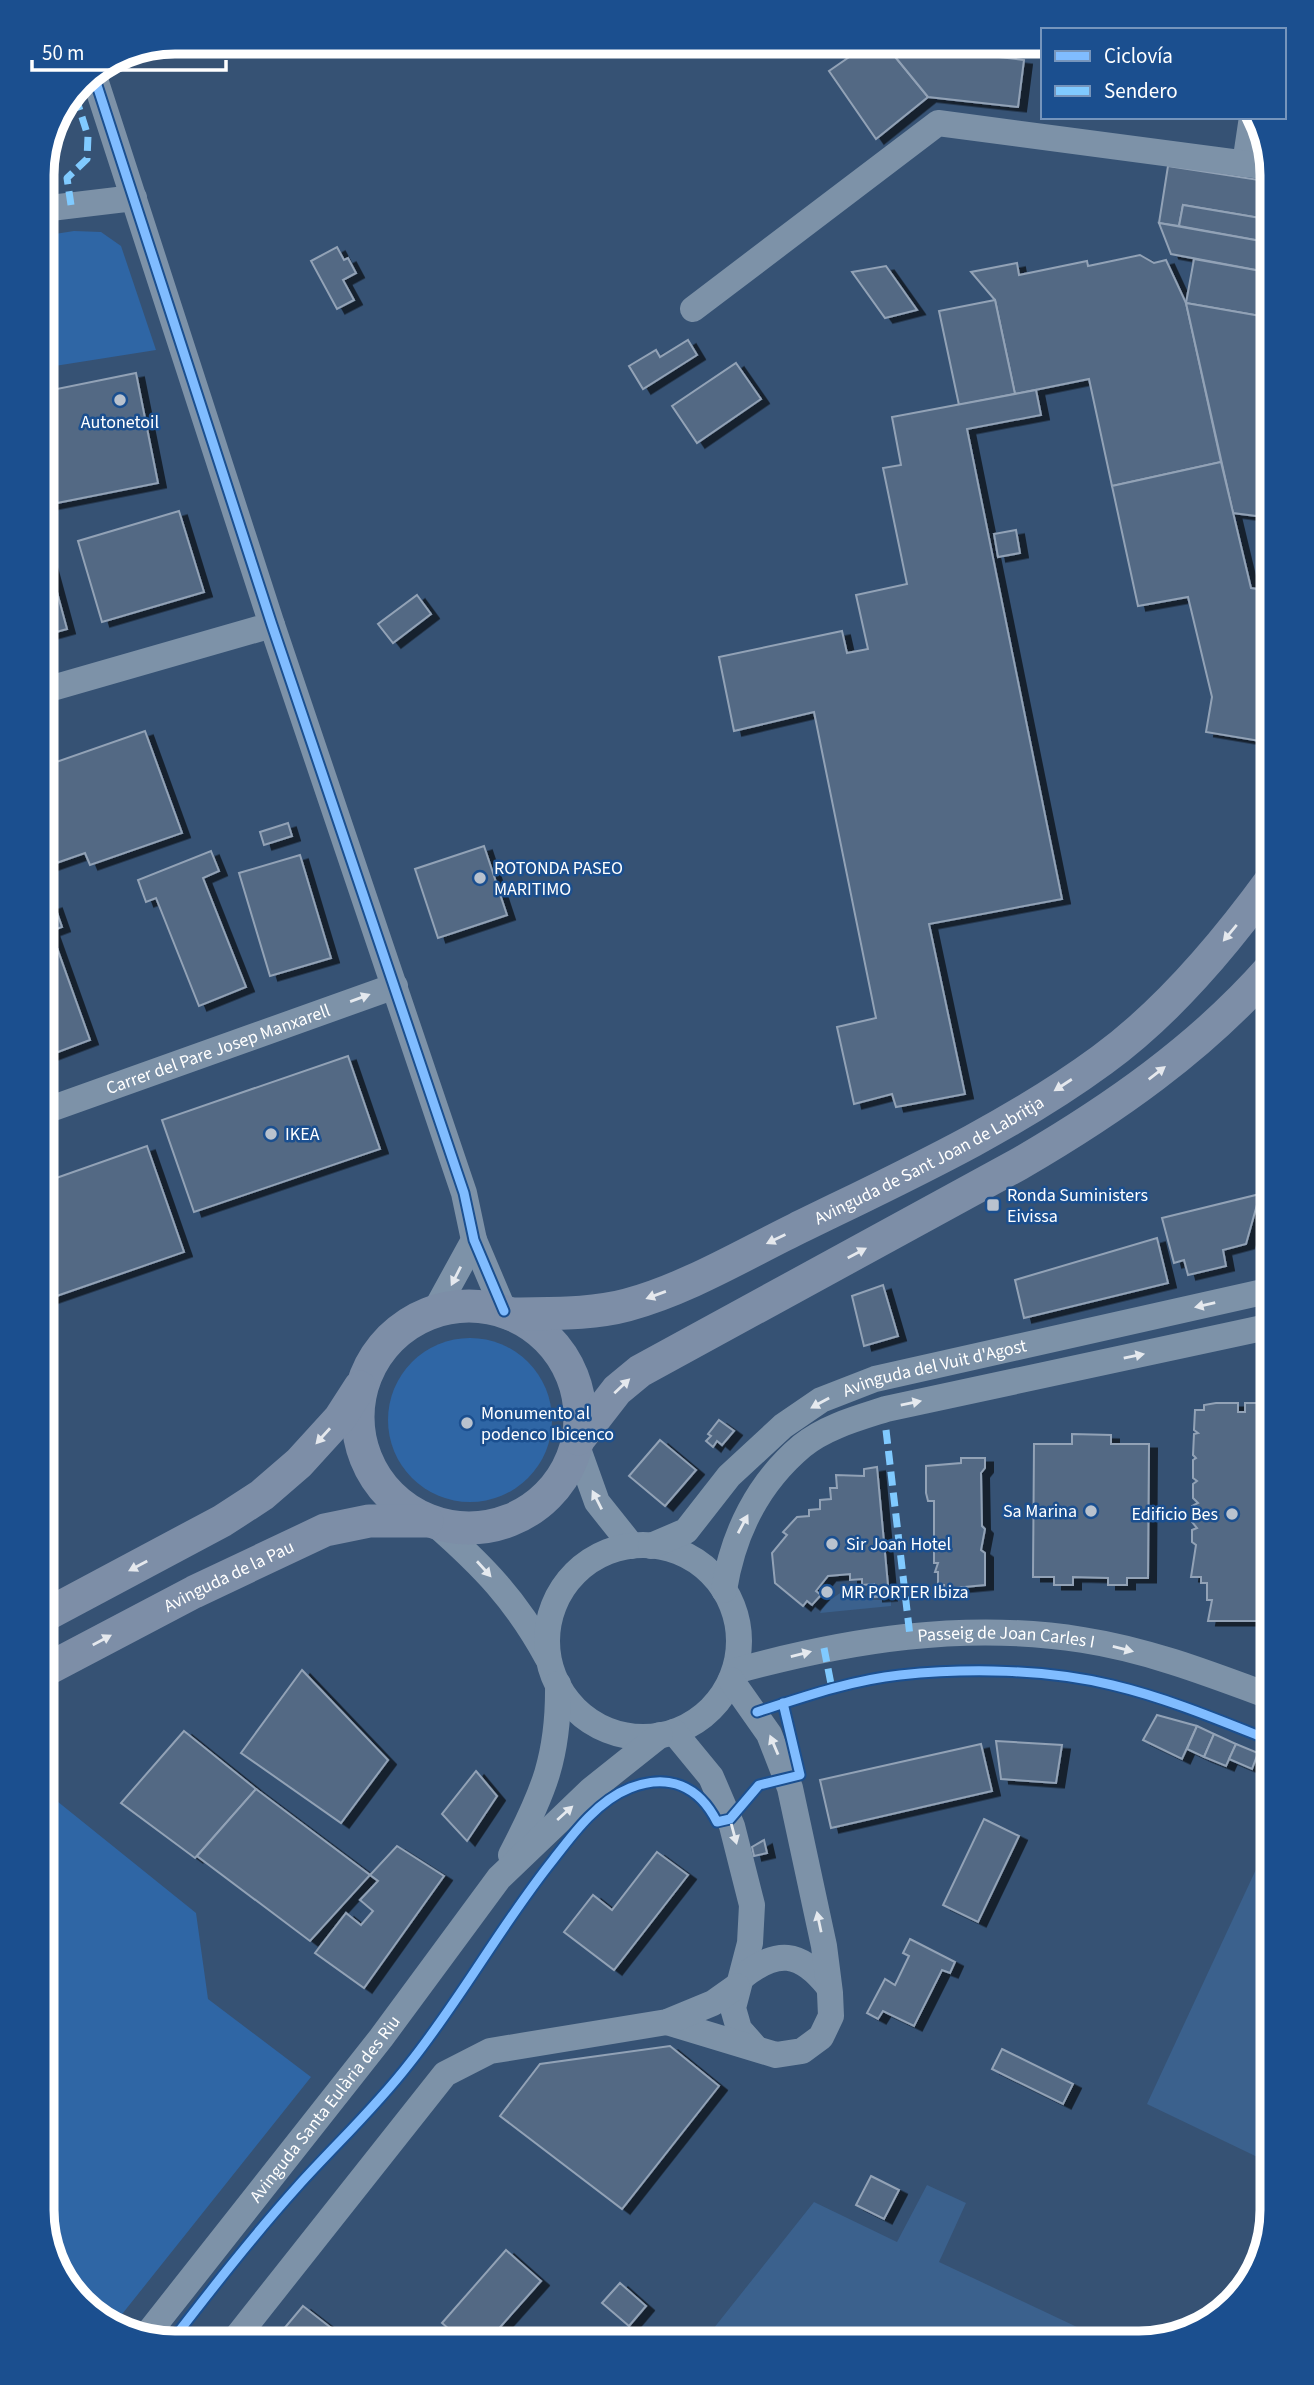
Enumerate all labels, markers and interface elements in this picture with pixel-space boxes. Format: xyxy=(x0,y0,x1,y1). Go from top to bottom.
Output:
scale bar xyxy=(32,28,226,72)
legend xyxy=(1041,28,1286,119)
text: 50 m xyxy=(42,38,84,68)
text: Ciclovía xyxy=(1104,41,1173,71)
text: Sendero xyxy=(1104,76,1178,106)
marker: Autonetoil xyxy=(112,392,128,408)
place label: Autonetoil xyxy=(81,410,159,435)
place label: ROTONDA PASEO MARITIMO xyxy=(494,856,623,902)
marker: ROTONDA PASEO MARITIMO xyxy=(472,870,488,886)
one-way arrow xyxy=(1223,924,1238,941)
one-way arrow xyxy=(350,992,371,1003)
street label: Carrer del Pare Josep Manxarell xyxy=(103,998,334,1101)
one-way arrow xyxy=(1147,1066,1165,1081)
one-way arrow xyxy=(1053,1079,1073,1092)
street label: Avinguda de Sant Joan de Labritja xyxy=(810,1090,1049,1231)
place label: IKEA xyxy=(285,1122,320,1147)
marker: IKEA xyxy=(263,1126,279,1142)
place label: Ronda Suministers Eivissa xyxy=(1007,1183,1148,1229)
marker: Ronda Suministers Eivissa xyxy=(985,1197,1001,1213)
one-way arrow xyxy=(766,1233,786,1244)
one-way arrow xyxy=(847,1247,866,1259)
one-way arrow xyxy=(450,1266,462,1286)
one-way arrow xyxy=(646,1289,667,1300)
one-way arrow xyxy=(1194,1299,1216,1310)
street label: Avinguda del Vuit d'Agost xyxy=(839,1333,1029,1403)
one-way arrow xyxy=(1123,1350,1145,1361)
one-way arrow xyxy=(613,1378,631,1394)
one-way arrow xyxy=(810,1397,829,1409)
one-way arrow xyxy=(900,1398,922,1409)
place label: Monumento al podenco Ibicenco xyxy=(481,1401,614,1447)
marker: Monumento al podenco Ibicenco xyxy=(459,1415,475,1431)
one-way arrow xyxy=(315,1427,331,1444)
one-way arrow xyxy=(592,1490,603,1510)
place label: Sa Marina xyxy=(1003,1499,1077,1524)
place label: Edificio Bes xyxy=(1132,1502,1218,1527)
marker: Sa Marina xyxy=(1083,1503,1099,1519)
marker: Edificio Bes xyxy=(1224,1506,1240,1522)
one-way arrow xyxy=(736,1514,748,1534)
place label: Sir Joan Hotel xyxy=(846,1532,951,1557)
street label: Avinguda de la Pau xyxy=(159,1534,298,1618)
marker: Sir Joan Hotel xyxy=(824,1536,840,1552)
one-way arrow xyxy=(128,1560,148,1572)
one-way arrow xyxy=(476,1560,492,1578)
place label: MR PORTER Ibiza xyxy=(841,1580,968,1605)
marker: MR PORTER Ibiza xyxy=(819,1584,835,1600)
street label: Passeig de Joan Carles I xyxy=(916,1620,1097,1654)
one-way arrow xyxy=(93,1635,113,1647)
one-way arrow xyxy=(1112,1644,1134,1655)
one-way arrow xyxy=(790,1648,812,1659)
one-way arrow xyxy=(769,1735,780,1756)
one-way arrow xyxy=(556,1805,574,1821)
one-way arrow xyxy=(729,1823,740,1845)
one-way arrow xyxy=(813,1911,824,1933)
street label: Avinguda Santa Eulària des Riu xyxy=(243,2010,406,2208)

